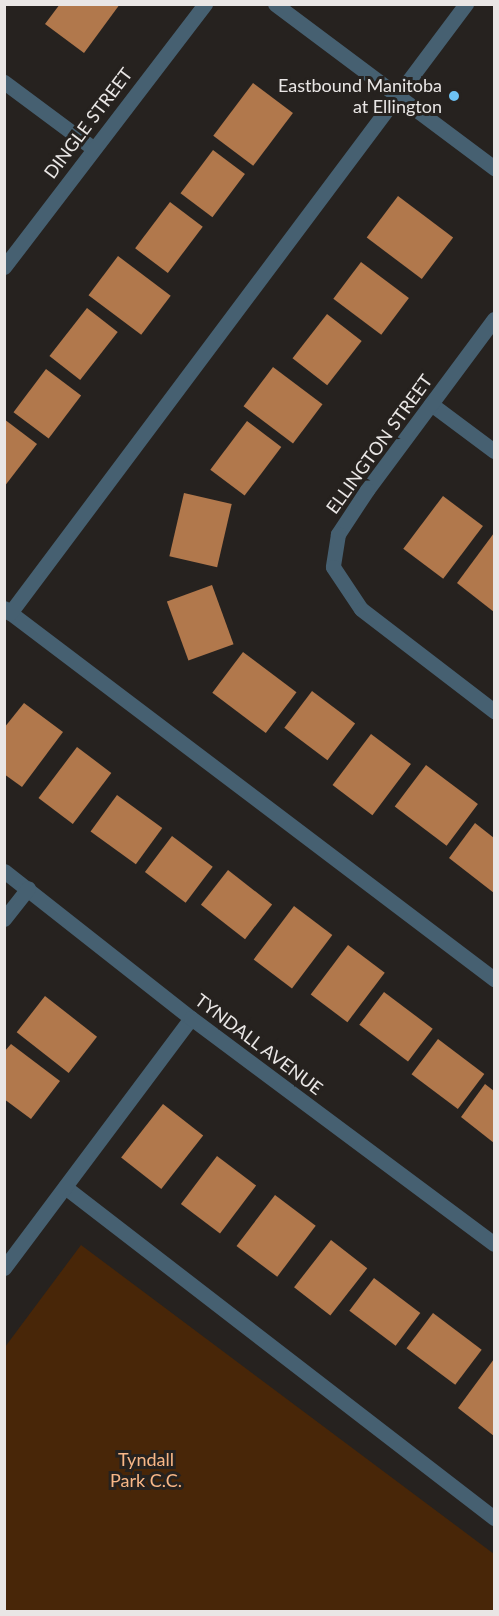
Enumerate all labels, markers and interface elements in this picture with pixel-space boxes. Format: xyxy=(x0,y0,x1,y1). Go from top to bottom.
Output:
street label: DINGLE STREET xyxy=(39,63,137,183)
place label: Eastbound Manitoba at Ellington xyxy=(278,75,442,118)
marker: Eastbound Manitoba at Ellington xyxy=(447,89,461,103)
street label: ELLINGTON STREET xyxy=(321,370,437,518)
street label: TYNDALL AVENUE xyxy=(190,989,328,1099)
park label: Tyndall Park C.C. xyxy=(110,1449,182,1492)

